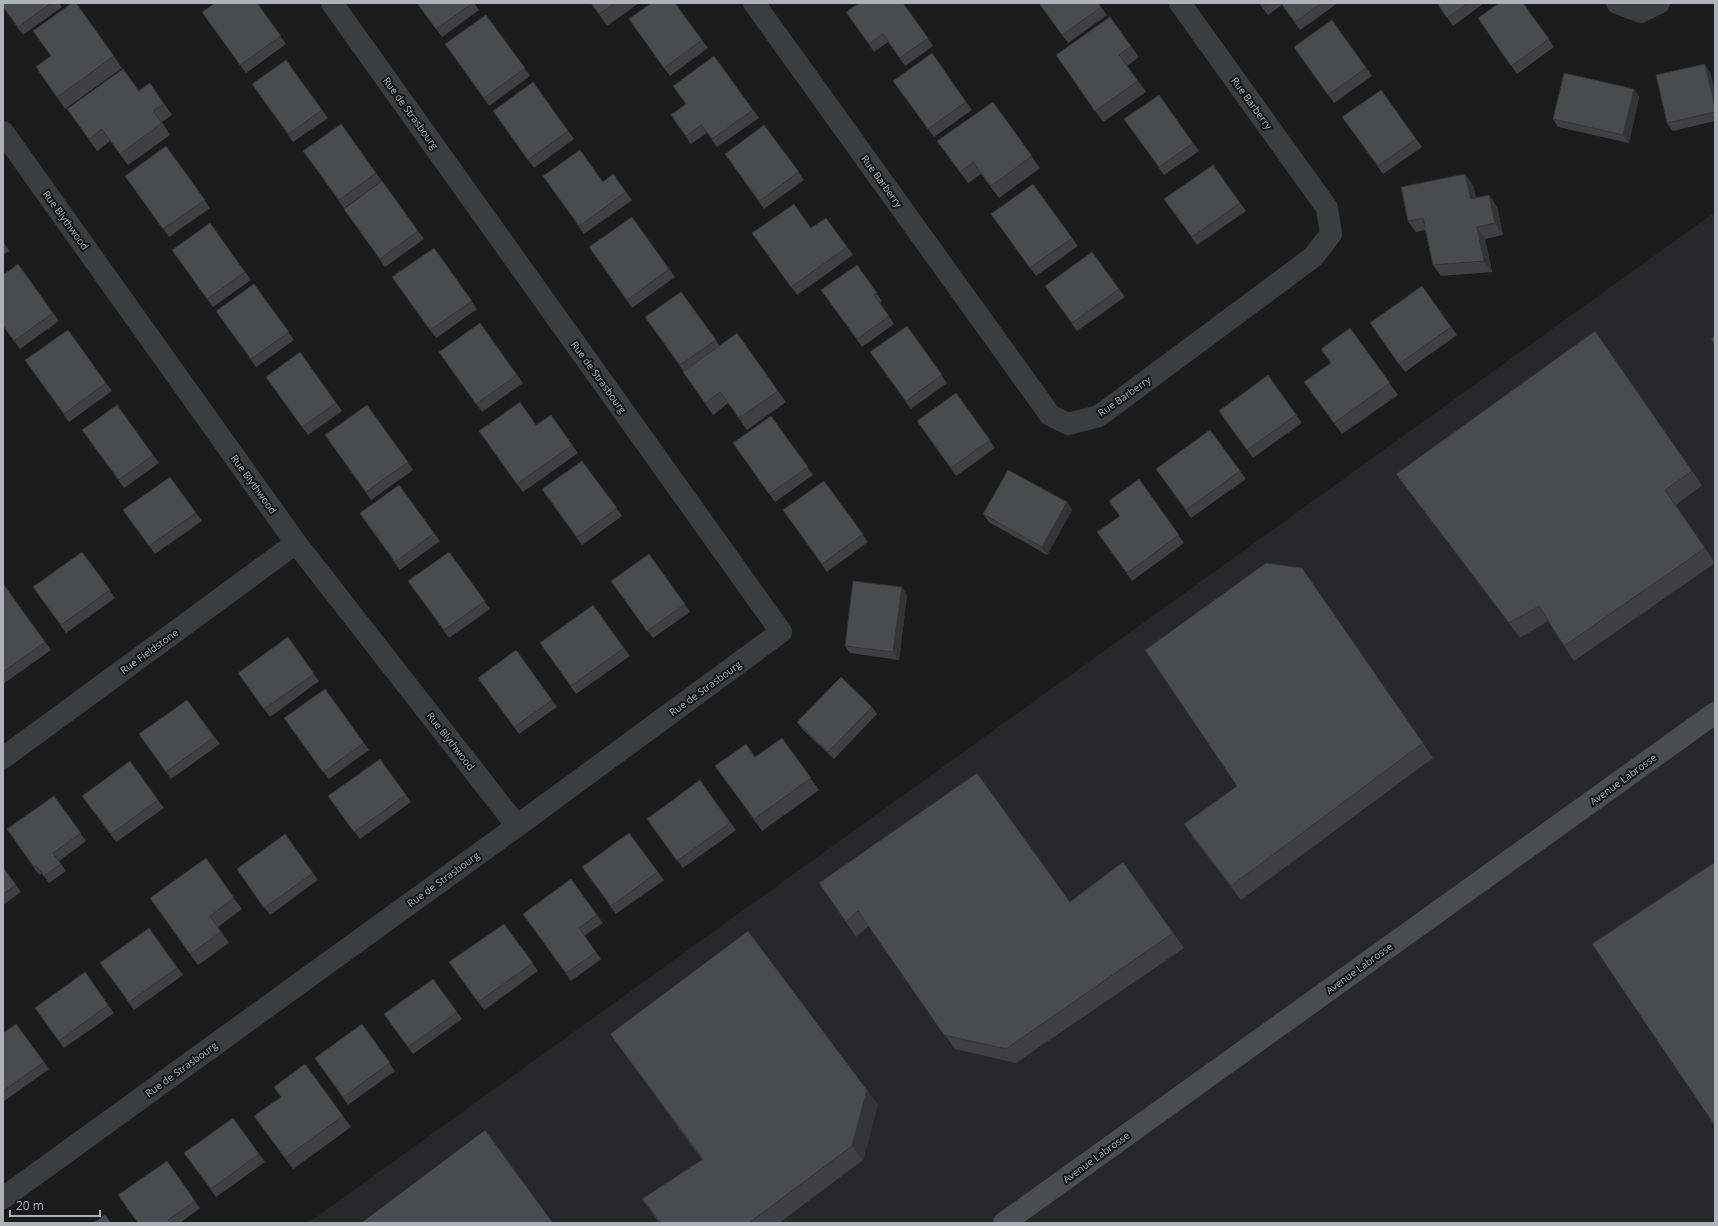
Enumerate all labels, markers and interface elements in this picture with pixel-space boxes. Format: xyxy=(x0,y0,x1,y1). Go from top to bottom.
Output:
street label: Rue de Strasbourg xyxy=(380,74,442,152)
street label: Rue Barberry xyxy=(1228,74,1276,133)
street label: Rue Barberry xyxy=(858,152,906,211)
street label: Rue Blythwood xyxy=(40,188,92,252)
street label: Rue de Strasbourg xyxy=(568,338,630,416)
street label: Rue Barberry xyxy=(1095,372,1154,419)
street label: Rue Blythwood xyxy=(228,452,280,516)
street label: Rue Fieldstone xyxy=(117,625,181,677)
street label: Rue de Strasbourg xyxy=(666,657,744,719)
street label: Rue Blythwood xyxy=(424,709,478,773)
street label: Avenue Labrosse xyxy=(1587,750,1660,808)
street label: Rue de Strasbourg xyxy=(404,848,482,910)
street label: Avenue Labrosse xyxy=(1323,939,1396,997)
street label: Rue de Strasbourg xyxy=(142,1038,220,1100)
street label: Avenue Labrosse xyxy=(1060,1128,1133,1186)
scale bar xyxy=(10,1192,100,1218)
text: 20 m xyxy=(16,1197,44,1214)

